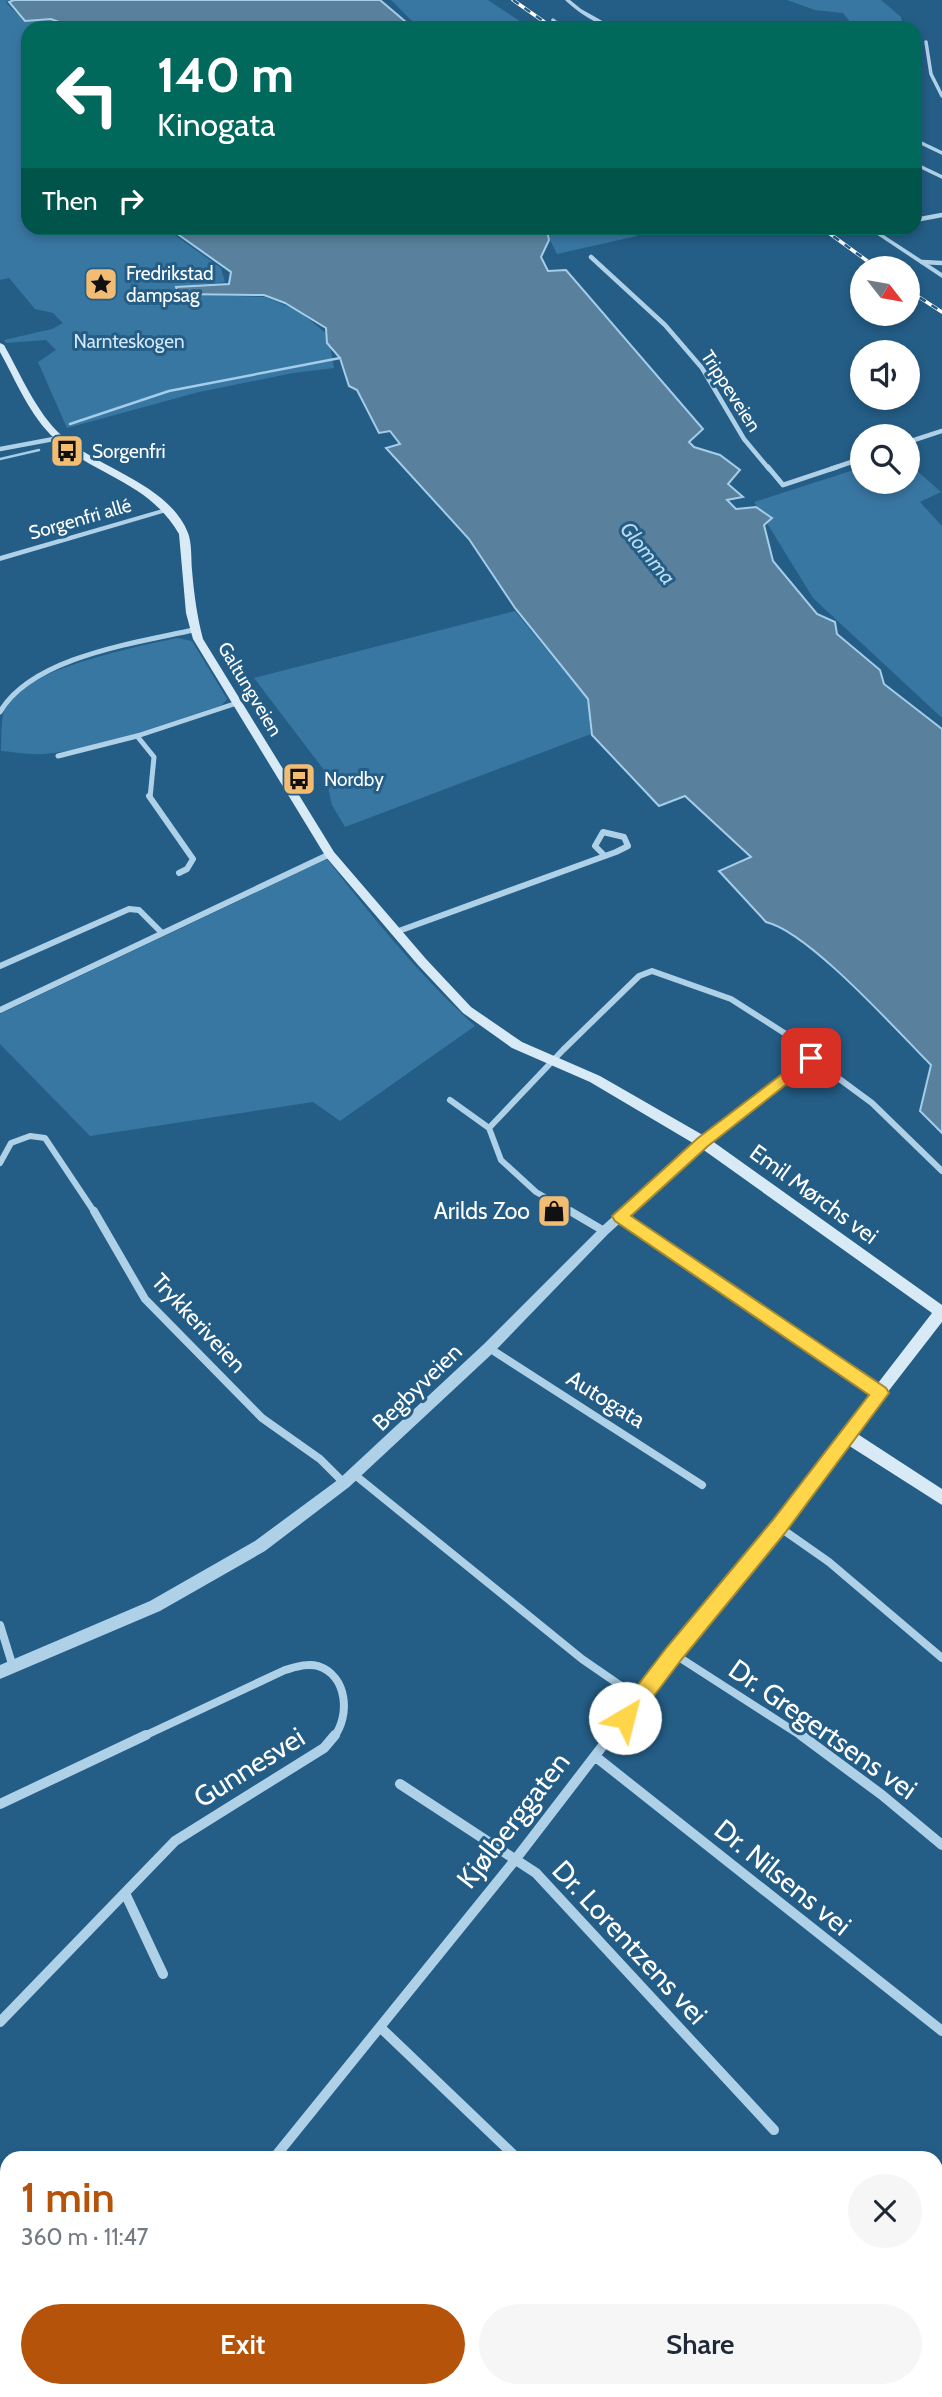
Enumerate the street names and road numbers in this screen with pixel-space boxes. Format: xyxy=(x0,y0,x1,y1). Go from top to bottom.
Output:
street label: Trippeveien xyxy=(696,346,766,436)
street label: Sorgenfri allé xyxy=(26,493,134,545)
street label: Galtungveien xyxy=(213,638,287,740)
street label: Emil Mørchs vei xyxy=(744,1138,884,1250)
street label: Trykkeriveien xyxy=(146,1268,252,1378)
street label: Begbyveien xyxy=(366,1338,468,1436)
street label: Autogata xyxy=(562,1364,650,1434)
street label: Dr. Gregertsens vei xyxy=(722,1652,924,1806)
street label: Gunnesvei xyxy=(187,1720,311,1814)
street label: Kjølberggaten xyxy=(449,1745,577,1895)
street label: Dr. Nilsens vei xyxy=(708,1812,858,1942)
street label: Dr. Lorentzens vei xyxy=(545,1853,715,2031)

